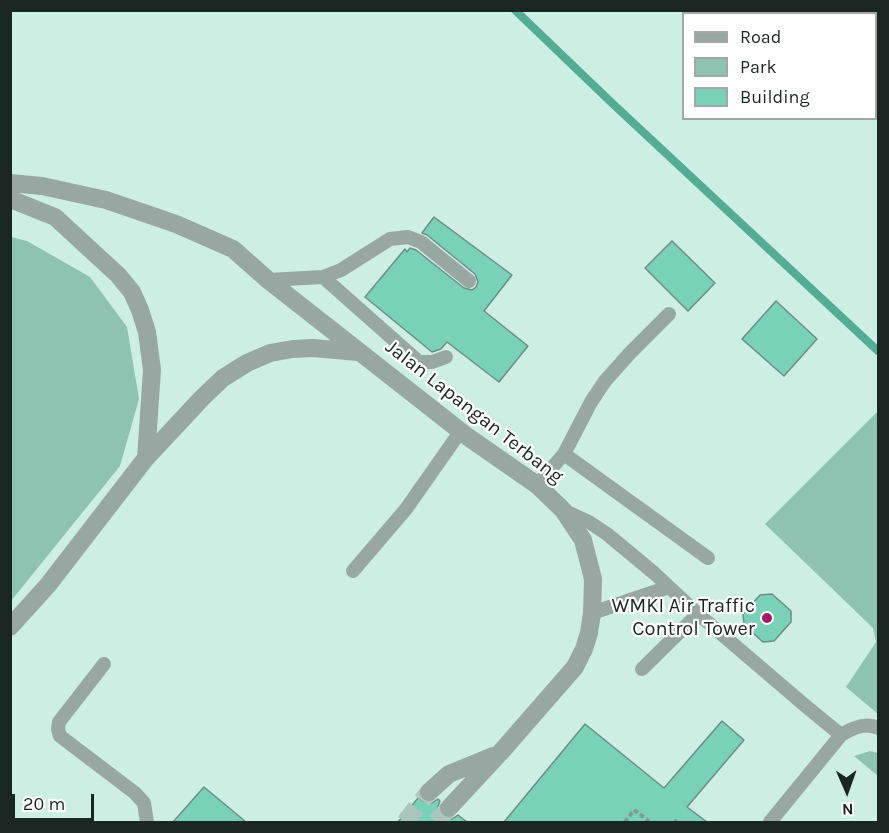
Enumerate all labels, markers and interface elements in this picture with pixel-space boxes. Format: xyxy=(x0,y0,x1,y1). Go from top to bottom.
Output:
legend xyxy=(682,12,877,120)
text: Road xyxy=(740,26,781,48)
text: Park xyxy=(740,56,777,78)
text: Building xyxy=(740,86,810,108)
street label: Jalan Lapangan Terbang xyxy=(380,335,568,489)
place label: WMKI Air Traffic Control Tower xyxy=(611,594,755,641)
marker: WMKI Air Traffic Control Tower xyxy=(760,611,774,625)
north arrow xyxy=(817,761,877,821)
scale bar xyxy=(15,782,98,820)
text: 20 m xyxy=(23,793,65,815)
text: N xyxy=(842,800,854,819)

